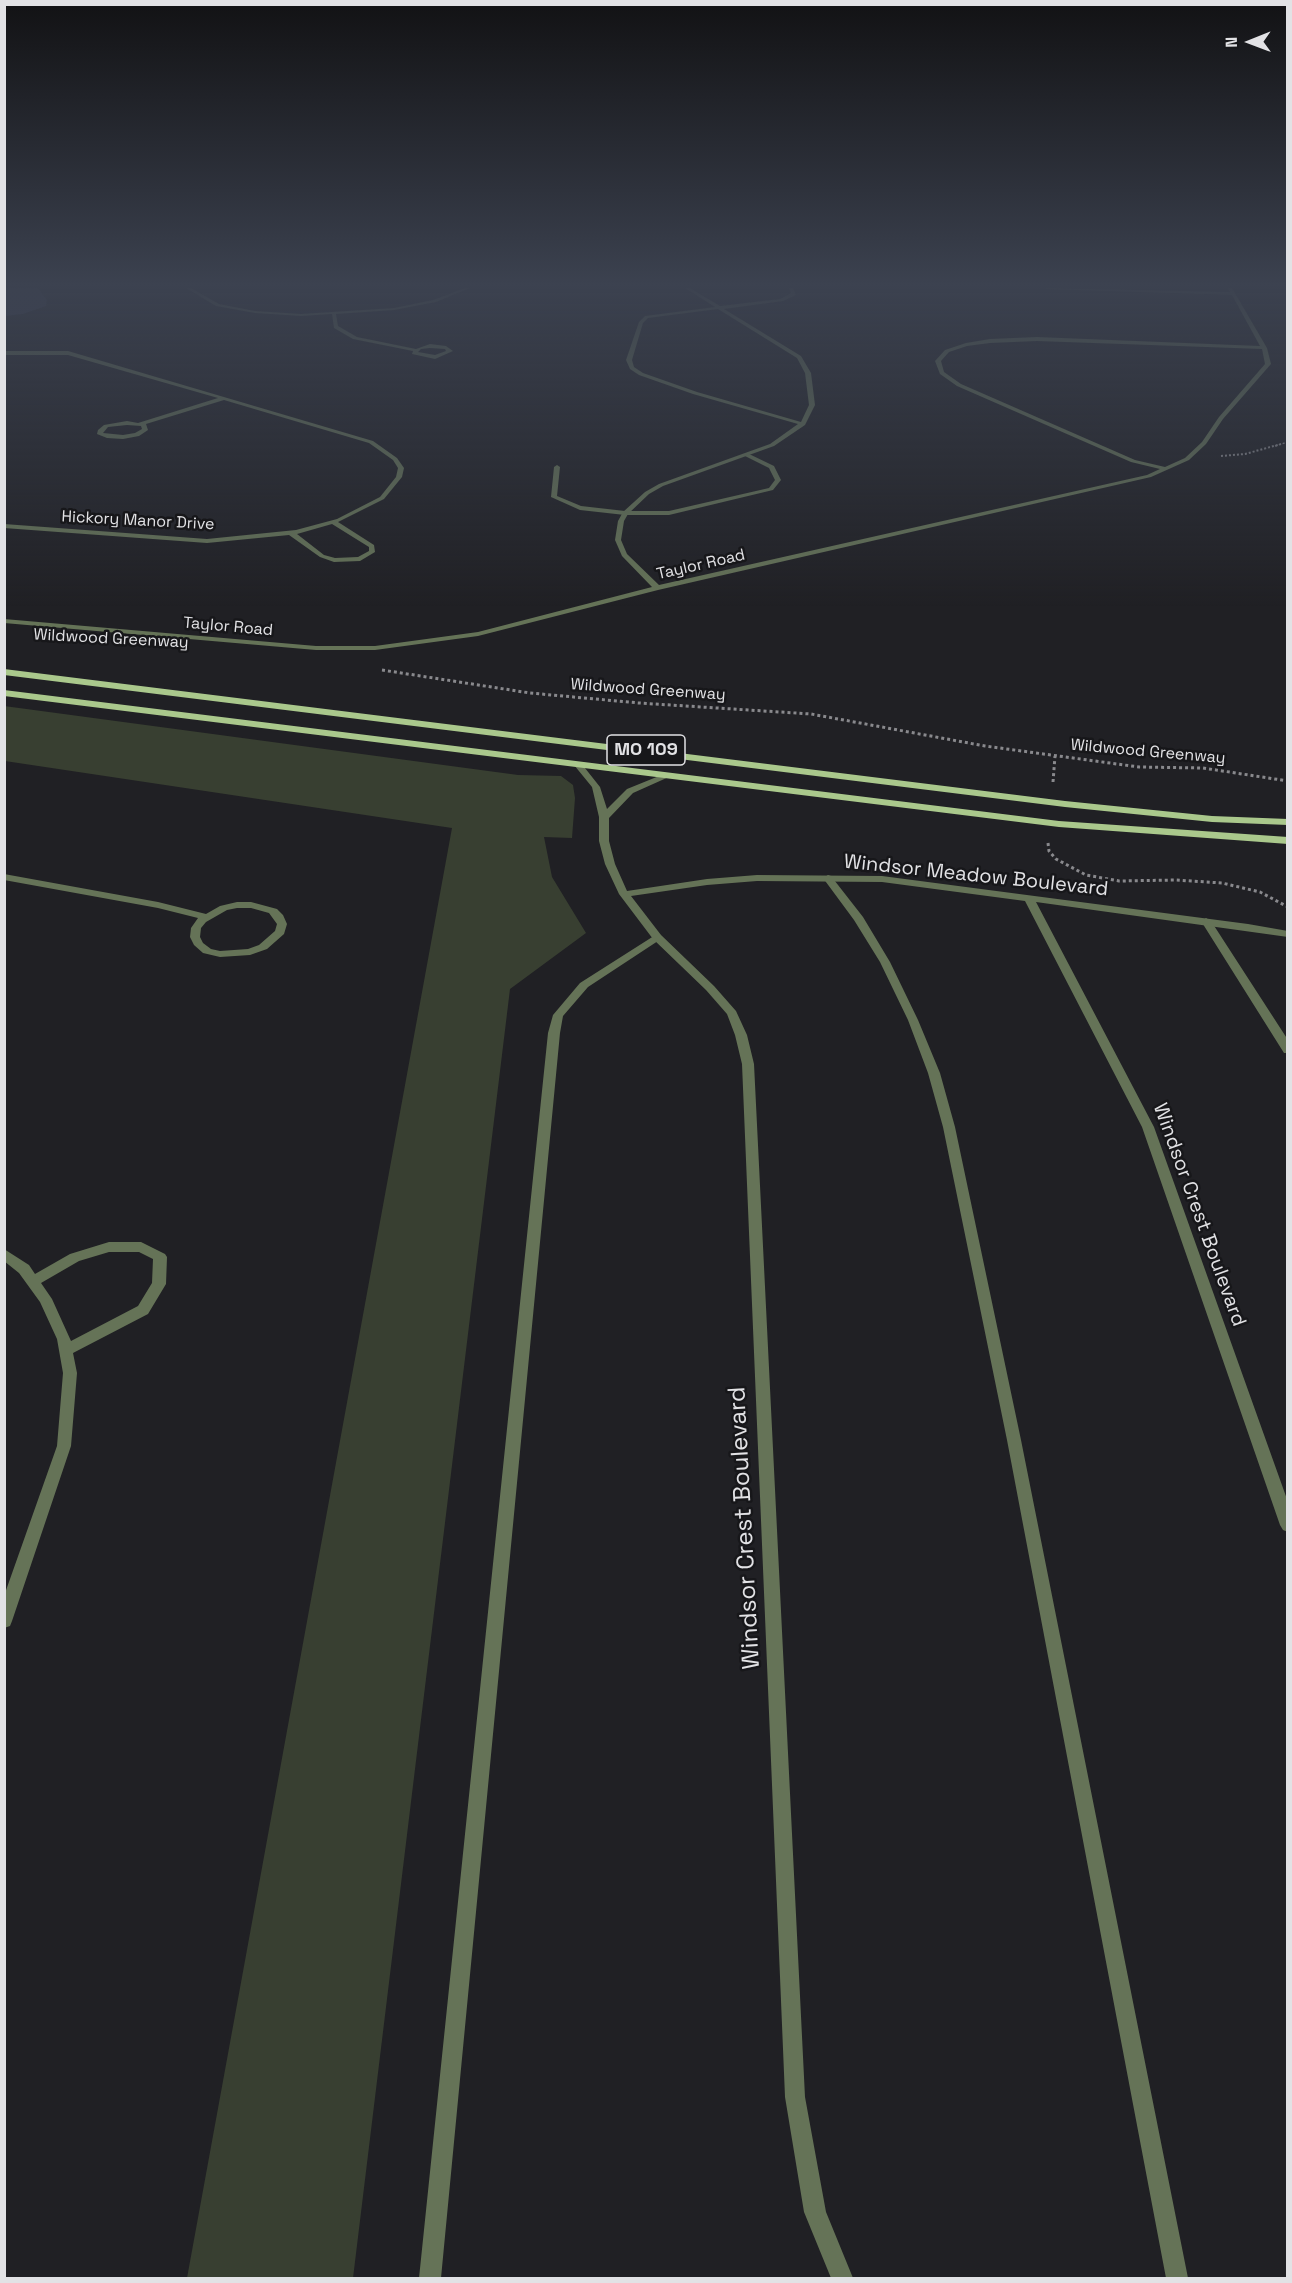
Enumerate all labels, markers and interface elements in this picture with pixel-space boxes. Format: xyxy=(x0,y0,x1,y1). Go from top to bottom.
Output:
north arrow xyxy=(1220,12,1280,72)
text: N xyxy=(1221,37,1242,48)
street label: Hickory Manor Drive xyxy=(61,507,215,535)
street label: Taylor Road xyxy=(655,546,747,584)
street label: Taylor Road xyxy=(182,614,274,640)
street label: Wildwood Greenway xyxy=(33,625,189,653)
street label: Wildwood Greenway xyxy=(570,675,726,705)
road number: MO 109 xyxy=(607,735,685,765)
street label: Wildwood Greenway xyxy=(1070,736,1226,768)
street label: Windsor Meadow Boulevard xyxy=(843,850,1109,902)
street label: Windsor Crest Boulevard xyxy=(1147,1100,1251,1330)
street label: Windsor Crest Boulevard xyxy=(723,1386,767,1670)

